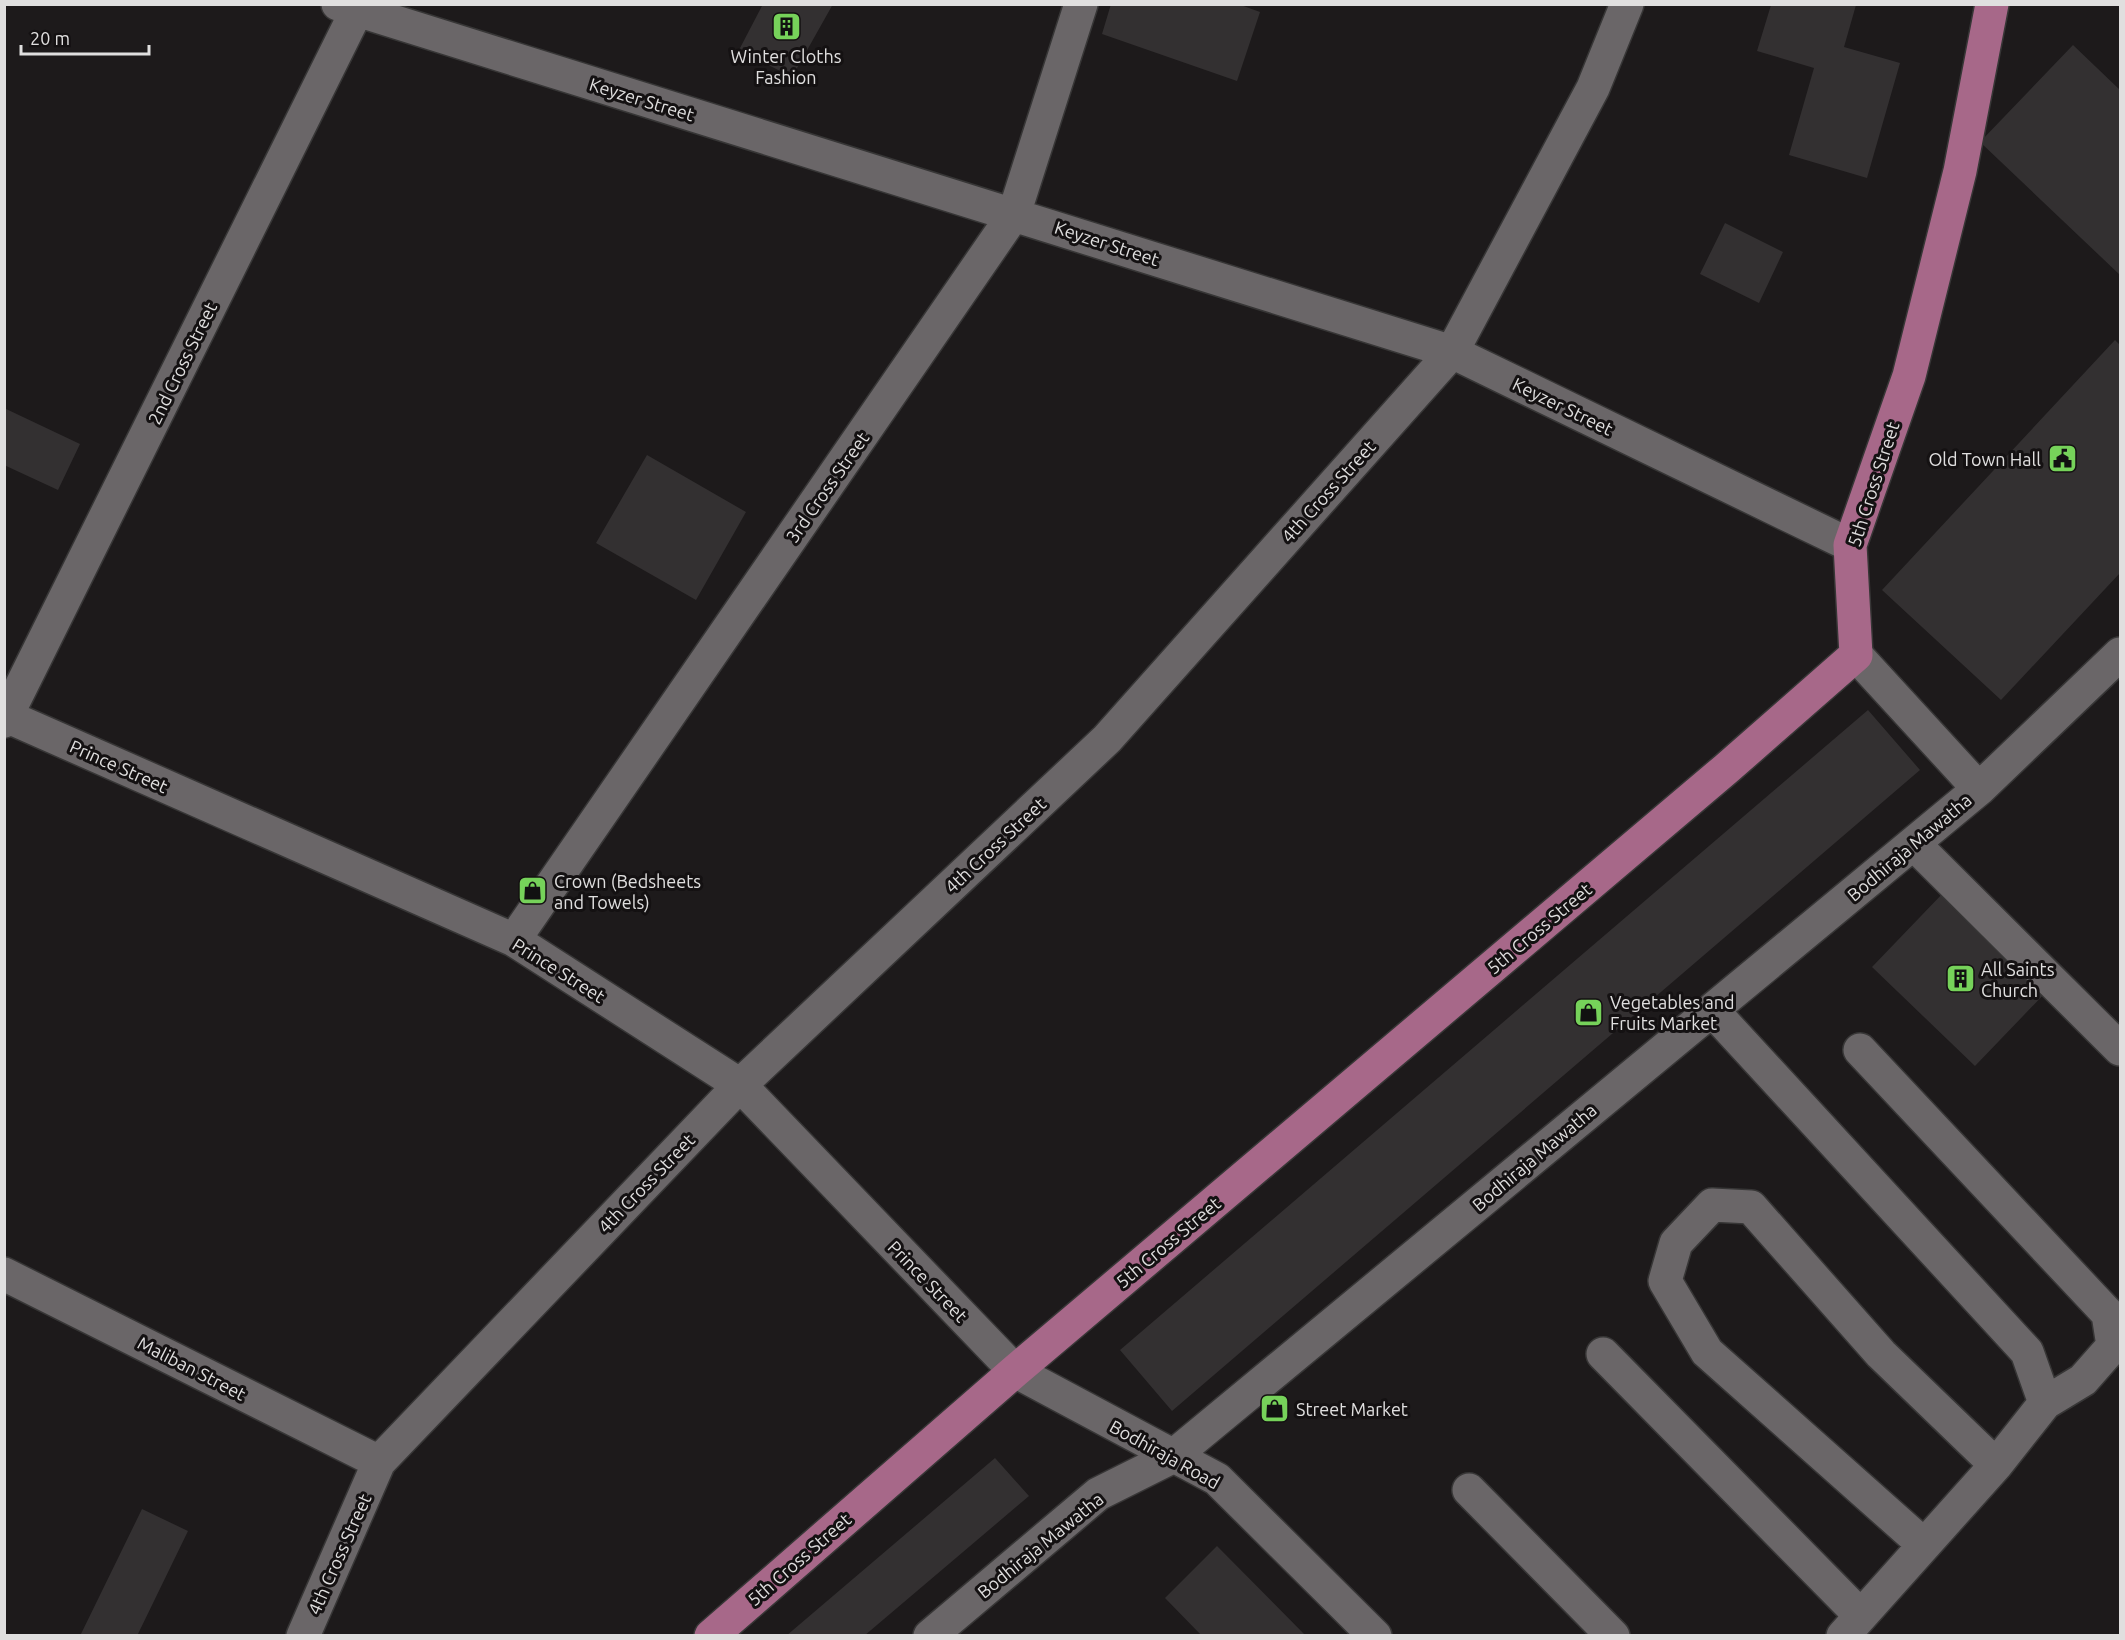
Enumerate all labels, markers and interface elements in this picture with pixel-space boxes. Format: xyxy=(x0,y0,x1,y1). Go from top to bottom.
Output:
building icon: Winter Cloths Fashion xyxy=(770,11,802,43)
scale bar xyxy=(21,18,148,56)
text: 20 m xyxy=(30,28,70,48)
place label: Winter Cloths Fashion xyxy=(730,46,842,87)
street label: Keyzer Street xyxy=(587,74,697,124)
street label: Keyzer Street xyxy=(1052,217,1162,269)
street label: 2nd Cross Street xyxy=(144,299,220,427)
street label: Keyzer Street xyxy=(1510,373,1616,439)
street label: 5th Cross Street xyxy=(1843,419,1903,549)
street label: 3rd Cross Street xyxy=(782,428,872,546)
street label: 4th Cross Street xyxy=(1277,436,1379,546)
public building icon: Old Town Hall xyxy=(2046,443,2078,475)
place label: Old Town Hall xyxy=(1928,449,2041,469)
street label: Prince Street xyxy=(67,736,171,796)
street label: Bodhiraja Mawatha xyxy=(1843,789,1975,905)
street label: 4th Cross Street xyxy=(941,793,1049,897)
place label: Crown (Bedsheets and Towels) xyxy=(554,871,701,913)
shop icon: Crown (Bedsheets and Towels) xyxy=(517,875,549,907)
street label: 5th Cross Street xyxy=(1483,879,1595,977)
street label: Prince Street xyxy=(509,934,609,1006)
place label: All Saints Church xyxy=(1981,959,2055,1000)
building icon: All Saints Church xyxy=(1944,963,1976,995)
place label: Vegetables and Fruits Market xyxy=(1610,992,1734,1033)
shop icon: Vegetables and Fruits Market xyxy=(1573,996,1605,1028)
street label: Bodhiraja Mawatha xyxy=(1468,1099,1600,1215)
street label: 4th Cross Street xyxy=(594,1129,698,1237)
street label: 5th Cross Street xyxy=(1112,1193,1224,1291)
street label: Prince Street xyxy=(884,1236,972,1326)
street label: Maliban Street xyxy=(135,1332,249,1404)
shop icon: Street Market xyxy=(1259,1393,1291,1425)
place label: Street Market xyxy=(1296,1399,1408,1419)
street label: Bodhiraja Road xyxy=(1107,1416,1223,1492)
street label: Bodhiraja Mawatha xyxy=(973,1488,1107,1602)
street label: 4th Cross Street xyxy=(303,1491,375,1617)
street label: 5th Cross Street xyxy=(743,1509,855,1609)

